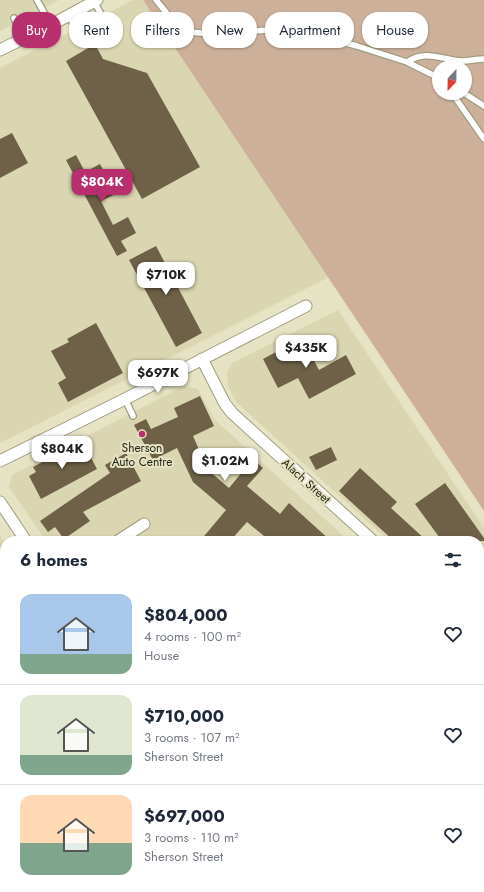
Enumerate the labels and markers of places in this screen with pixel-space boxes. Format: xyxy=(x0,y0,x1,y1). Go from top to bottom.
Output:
pin: $804K xyxy=(74,169,130,203)
pin: $710K xyxy=(138,262,194,296)
pin: $435K xyxy=(278,335,334,369)
pin: $697K xyxy=(130,360,186,394)
marker: Sherson Auto Centre xyxy=(137,429,147,439)
pin: $804K xyxy=(34,436,90,470)
place label: Sherson Auto Centre xyxy=(112,439,172,471)
pin: $1.02M xyxy=(192,448,258,482)

